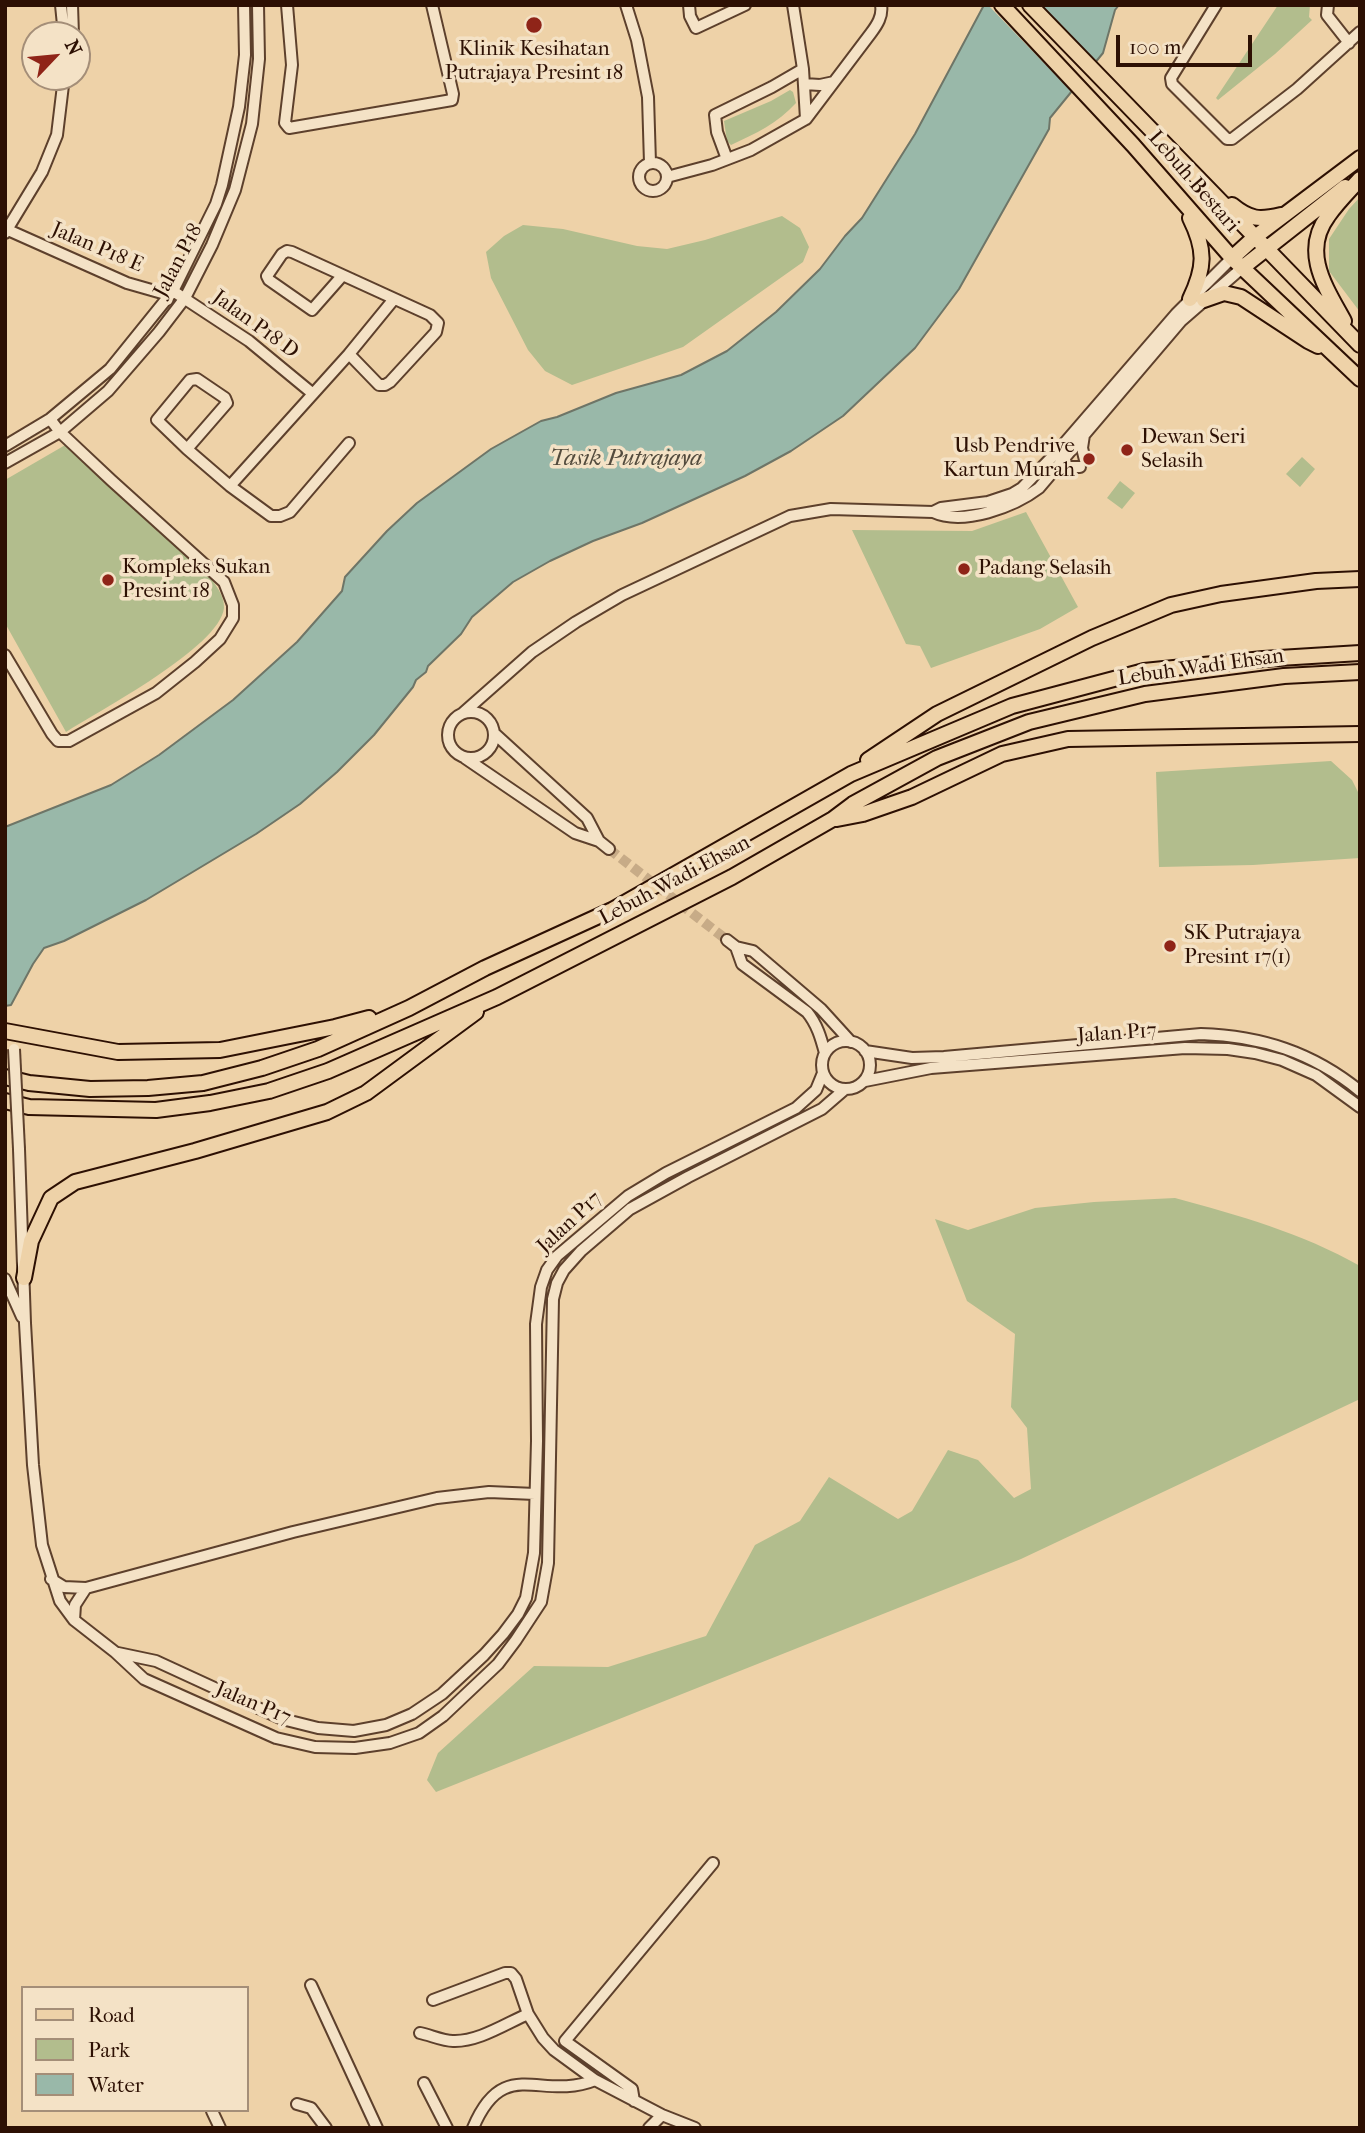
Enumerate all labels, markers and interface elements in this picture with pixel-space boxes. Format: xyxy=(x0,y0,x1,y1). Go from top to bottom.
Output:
marker: Klinik Kesihatan Putrajaya Presint 18 xyxy=(524,15,544,35)
north arrow xyxy=(21,21,91,91)
scale bar xyxy=(1120,21,1256,65)
text: 100 m xyxy=(1129,35,1182,59)
text: N xyxy=(60,36,86,59)
place label: Klinik Kesihatan Putrajaya Presint 18 xyxy=(445,37,623,87)
street label: Lebuh Bestari xyxy=(1142,126,1244,238)
street label: Jalan P18 E xyxy=(47,217,147,279)
street label: Jalan P18 xyxy=(149,220,209,302)
street label: Jalan P18 D xyxy=(207,285,303,365)
place label: Dewan Seri Selasih xyxy=(1141,425,1245,475)
place label: Usb Pendrive Kartun Murah xyxy=(943,434,1075,484)
marker: Dewan Seri Selasih xyxy=(1119,442,1135,458)
water label: Tasik Putrajaya xyxy=(550,445,702,473)
marker: Usb Pendrive Kartun Murah xyxy=(1081,451,1097,467)
place label: Kompleks Sukan Presint 18 xyxy=(122,555,270,605)
place label: Padang Selasih xyxy=(978,556,1112,582)
marker: Padang Selasih xyxy=(956,561,972,577)
marker: Kompleks Sukan Presint 18 xyxy=(100,572,116,588)
street label: Lebuh Wadi Ehsan xyxy=(1116,644,1286,692)
street label: Lebuh Wadi Ehsan xyxy=(595,831,755,931)
place label: SK Putrajaya Presint 17(1) xyxy=(1184,921,1301,971)
marker: SK Putrajaya Presint 17(1) xyxy=(1162,938,1178,954)
street label: Jalan P17 xyxy=(1076,1019,1158,1049)
street label: Jalan P17 xyxy=(532,1187,608,1259)
street label: Jalan P17 xyxy=(211,1677,295,1731)
legend xyxy=(21,1986,248,2112)
text: Road xyxy=(88,2003,135,2027)
text: Park xyxy=(88,2038,130,2062)
text: Water xyxy=(88,2073,144,2097)

